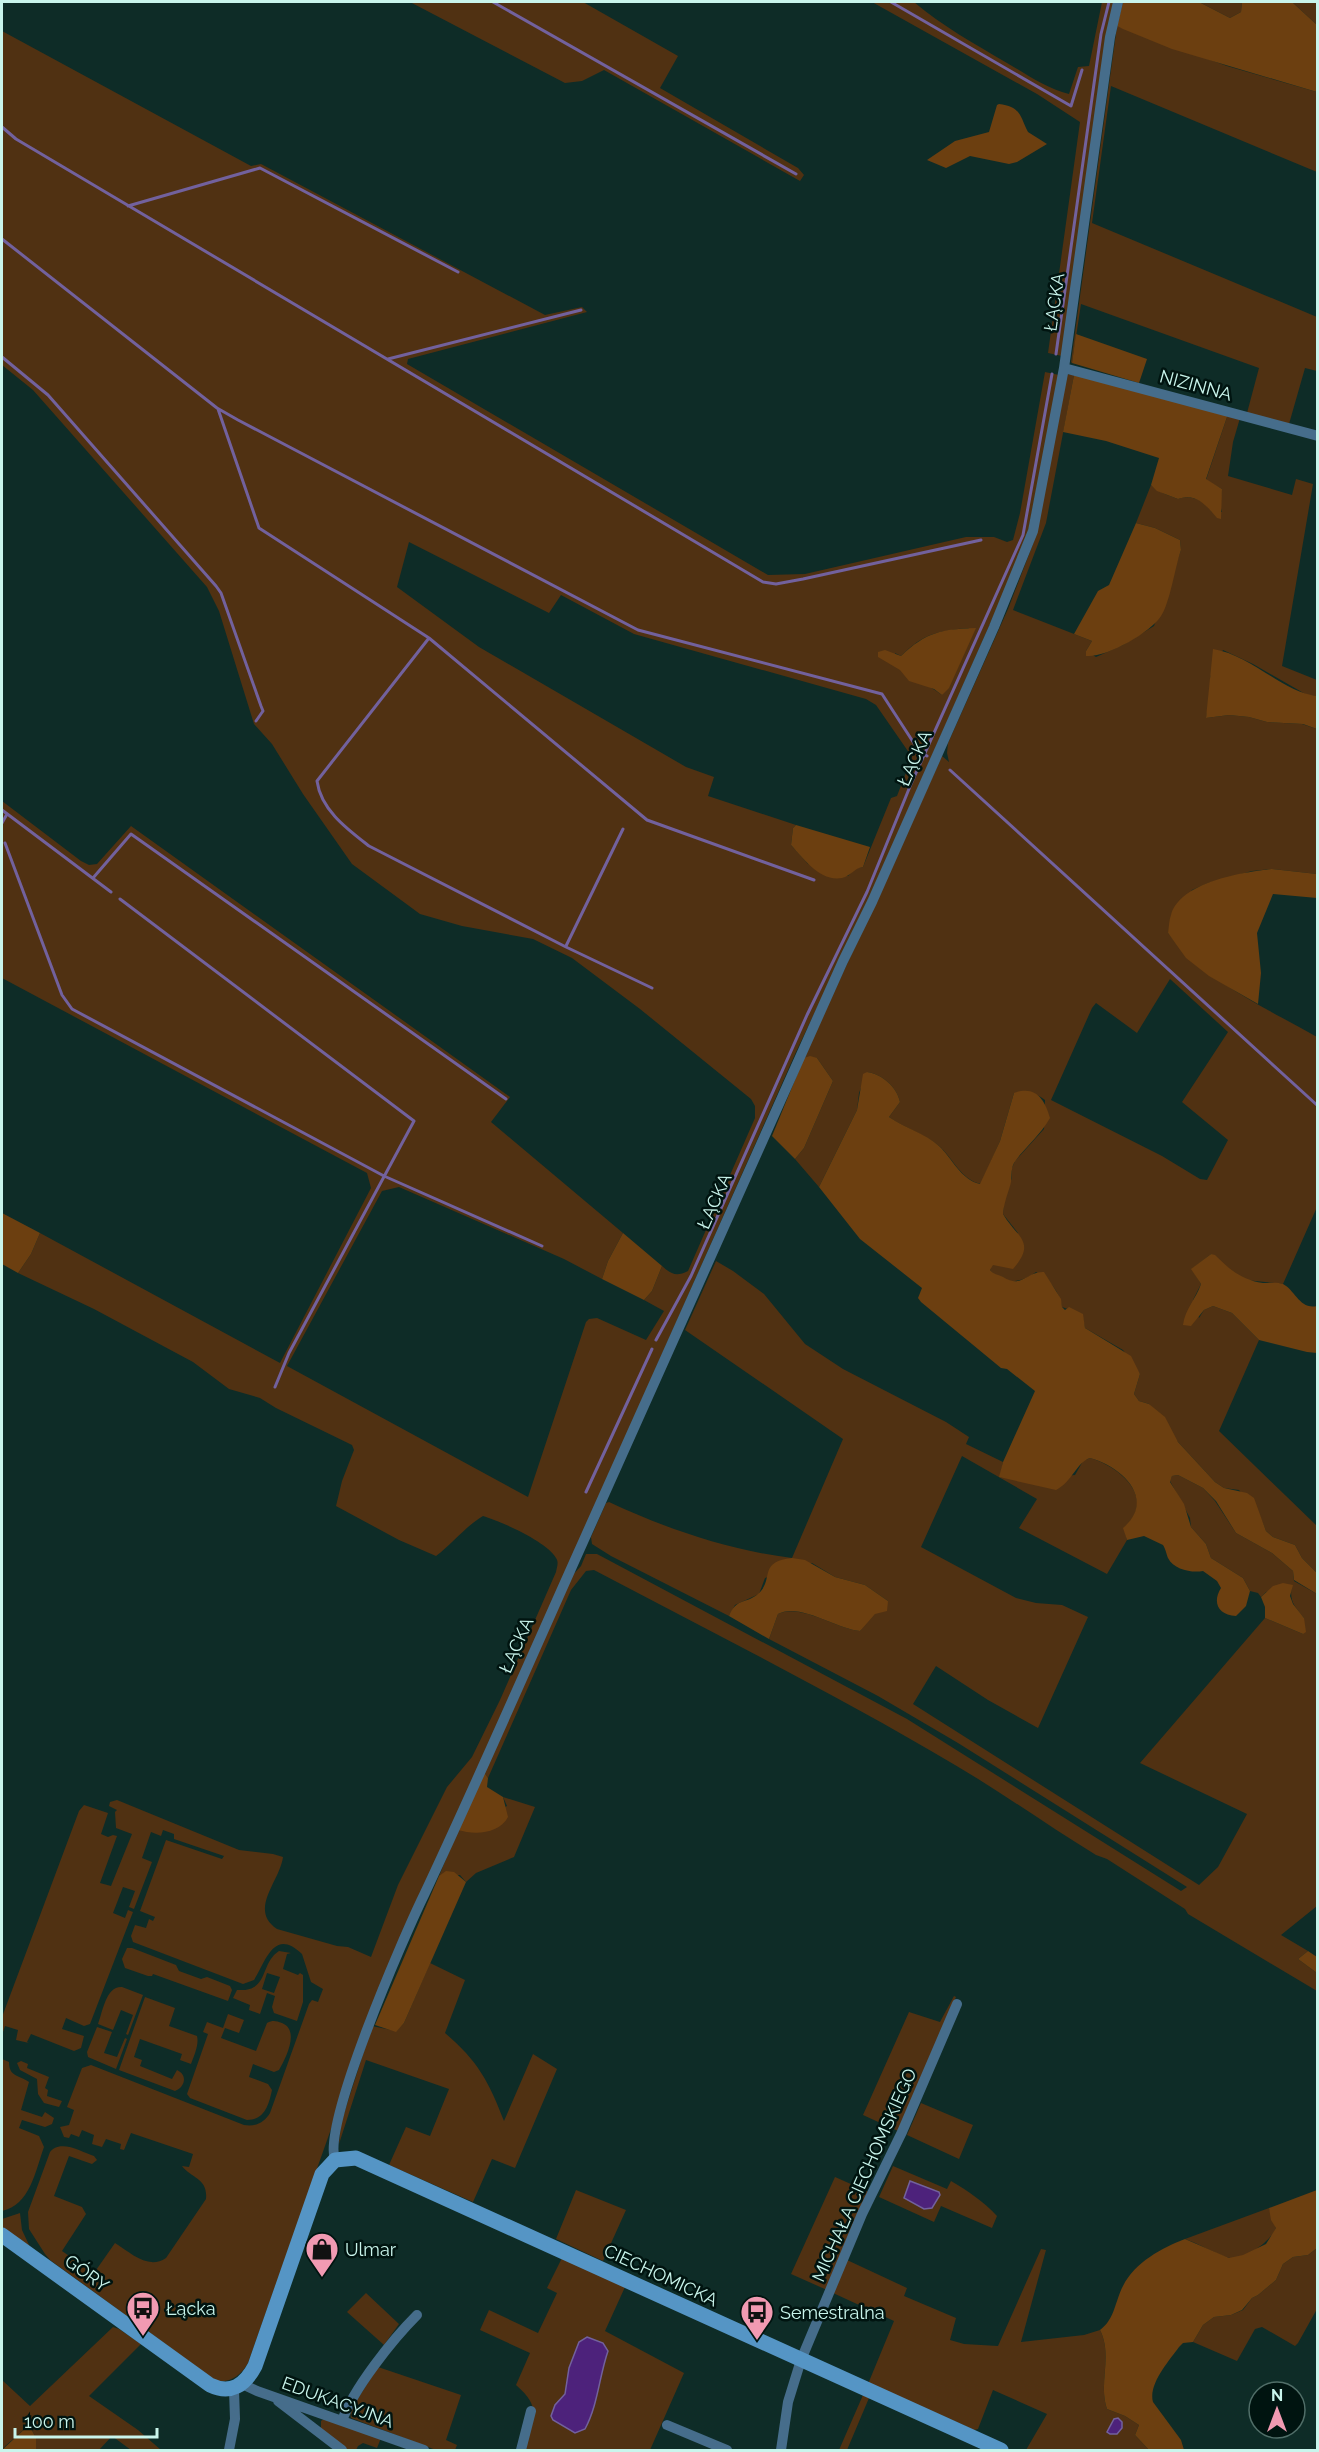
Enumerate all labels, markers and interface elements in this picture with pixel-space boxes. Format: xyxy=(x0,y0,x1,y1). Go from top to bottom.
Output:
street label: ŁĄCKA xyxy=(1040,272,1068,332)
street label: NIZINNA xyxy=(1157,365,1235,405)
street label: ŁĄCKA xyxy=(892,727,936,789)
street label: ŁĄCKA xyxy=(692,1170,736,1232)
street label: ŁĄCKA xyxy=(494,1614,538,1676)
street label: MICHAŁA CIECHOMSKIEGO xyxy=(807,2065,921,2285)
shop icon: Ulmar xyxy=(304,2231,340,2278)
place label: Ulmar xyxy=(345,2239,397,2260)
street label: CIECHOMICKA xyxy=(601,2239,721,2311)
street label: GÓRY xyxy=(61,2249,114,2296)
bus stop icon: Łącka xyxy=(125,2290,161,2337)
bus stop icon: Semestralna xyxy=(739,2294,775,2341)
place label: Łącka xyxy=(166,2298,216,2319)
place label: Semestralna xyxy=(780,2302,885,2323)
street label: EDUKACYJNA xyxy=(279,2372,397,2432)
north arrow xyxy=(1247,2380,1307,2440)
text: N xyxy=(1271,2386,1283,2405)
scale bar xyxy=(15,2401,158,2439)
text: 100 m xyxy=(24,2411,75,2432)

